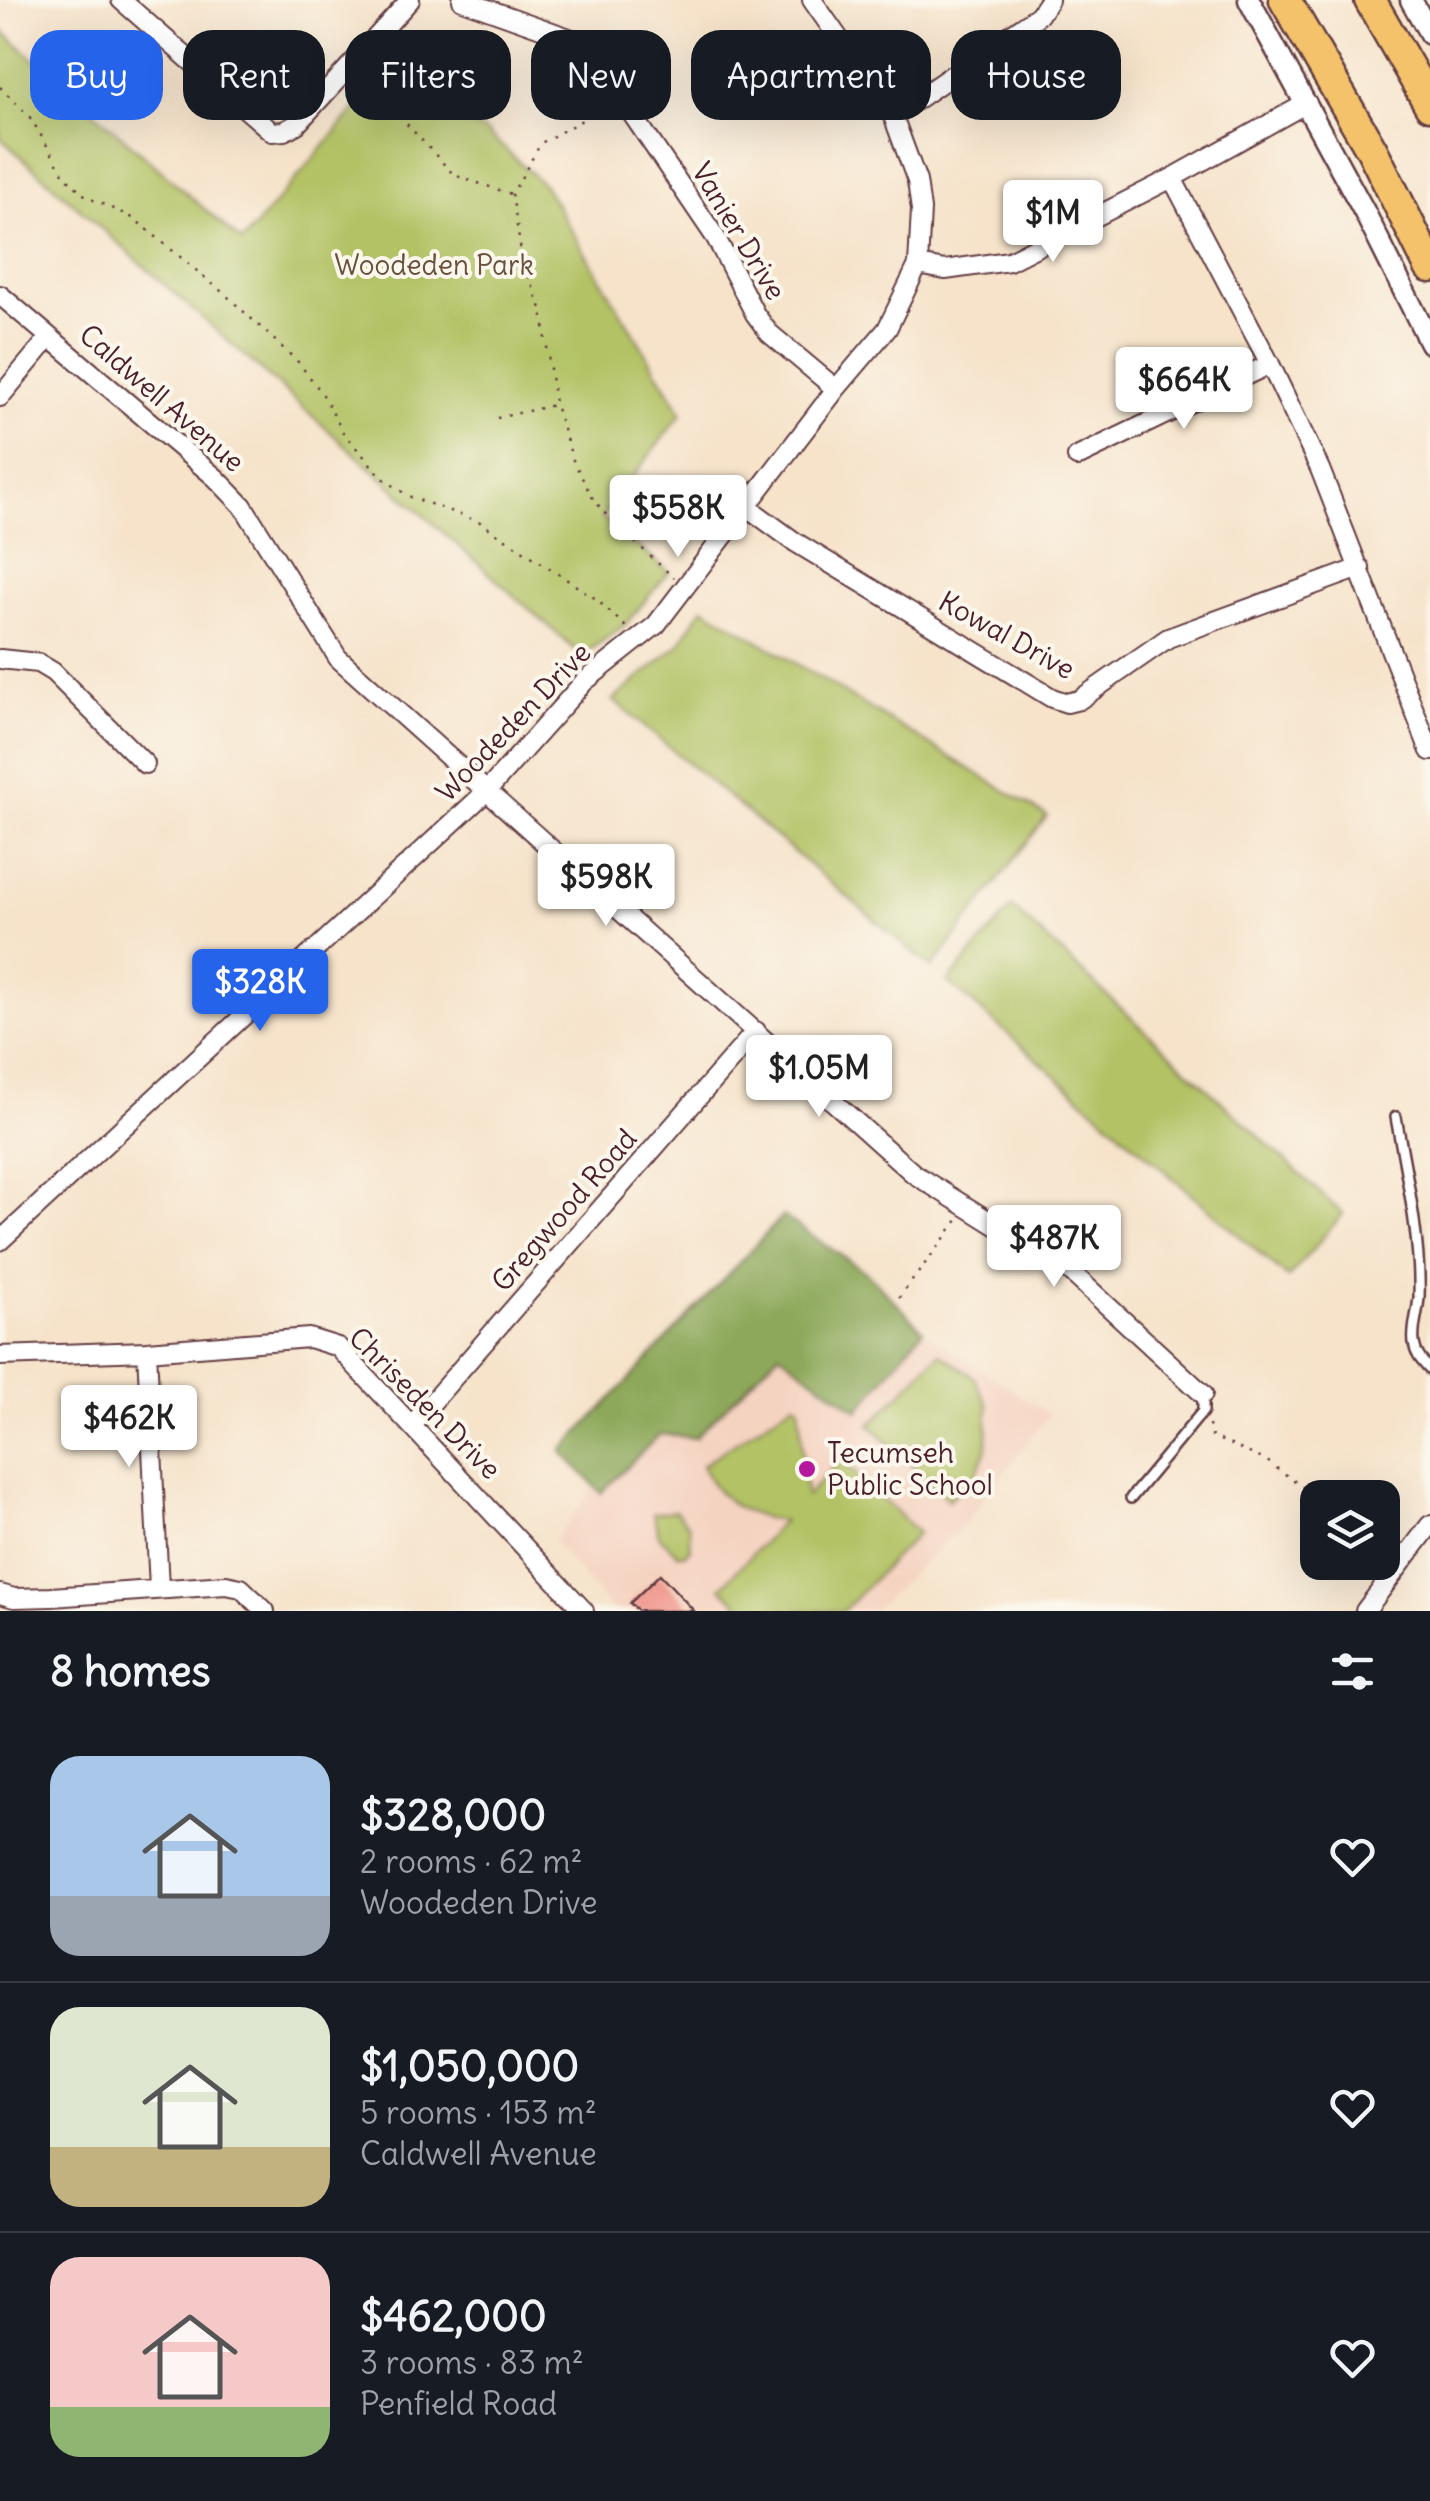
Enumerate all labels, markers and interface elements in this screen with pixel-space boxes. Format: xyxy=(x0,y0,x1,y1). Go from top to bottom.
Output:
chip: Buy xyxy=(30,30,163,120)
chip: Rent xyxy=(183,30,325,120)
chip: Filters xyxy=(345,30,511,120)
chip: New xyxy=(531,30,671,120)
chip: Apartment xyxy=(691,30,931,120)
chip: House xyxy=(951,30,1121,120)
street label: Vanier Drive xyxy=(684,156,794,306)
pin: $1M xyxy=(1005,180,1101,265)
text: $1M xyxy=(1025,192,1081,233)
park label: Woodeden Park xyxy=(334,247,534,283)
street label: Caldwell Avenue xyxy=(72,316,252,480)
pin: $664K xyxy=(1114,347,1254,432)
text: $664K xyxy=(1138,359,1230,400)
pin: $558K xyxy=(608,475,748,560)
text: $558K xyxy=(632,487,724,528)
street label: Kowal Drive xyxy=(933,583,1081,687)
street label: Woodeden Drive xyxy=(428,635,598,809)
pin: $598K xyxy=(536,844,676,929)
text: $598K xyxy=(560,856,652,897)
pin: $328K xyxy=(190,949,330,1034)
text: $328K xyxy=(214,961,306,1002)
pin: $1.05M xyxy=(738,1035,900,1120)
text: $1.05M xyxy=(768,1047,870,1088)
street label: Gregwood Road xyxy=(484,1121,644,1299)
pin: $487K xyxy=(984,1205,1124,1290)
text: $487K xyxy=(1009,1217,1099,1258)
street label: Chriseden Drive xyxy=(341,1319,509,1487)
pin: $462K xyxy=(59,1385,199,1470)
text: $462K xyxy=(83,1397,175,1438)
place label: Tecumseh Public School xyxy=(827,1435,993,1503)
marker: Tecumseh Public School xyxy=(796,1458,818,1480)
map controls xyxy=(1300,1480,1400,1580)
button: layers xyxy=(1300,1480,1400,1580)
icon: filters xyxy=(1325,1644,1380,1699)
text: 8 homes xyxy=(50,1645,211,1697)
text: $328,000 xyxy=(360,1789,546,1841)
icon: home xyxy=(130,1796,250,1916)
icon: heart xyxy=(1325,1829,1380,1884)
text: 2 rooms · 62 m² xyxy=(360,1841,583,1882)
text: Woodeden Drive xyxy=(360,1882,598,1923)
text: $1,050,000 xyxy=(360,2040,579,2092)
icon: home xyxy=(130,2047,250,2167)
icon: heart xyxy=(1325,2080,1380,2135)
text: 5 rooms · 153 m² xyxy=(360,2092,597,2133)
text: Caldwell Avenue xyxy=(360,2133,597,2174)
text: $462,000 xyxy=(360,2290,547,2342)
icon: home xyxy=(130,2297,250,2417)
icon: heart xyxy=(1325,2330,1380,2385)
text: 3 rooms · 83 m² xyxy=(360,2342,584,2383)
text: Penfield Road xyxy=(360,2383,557,2424)

